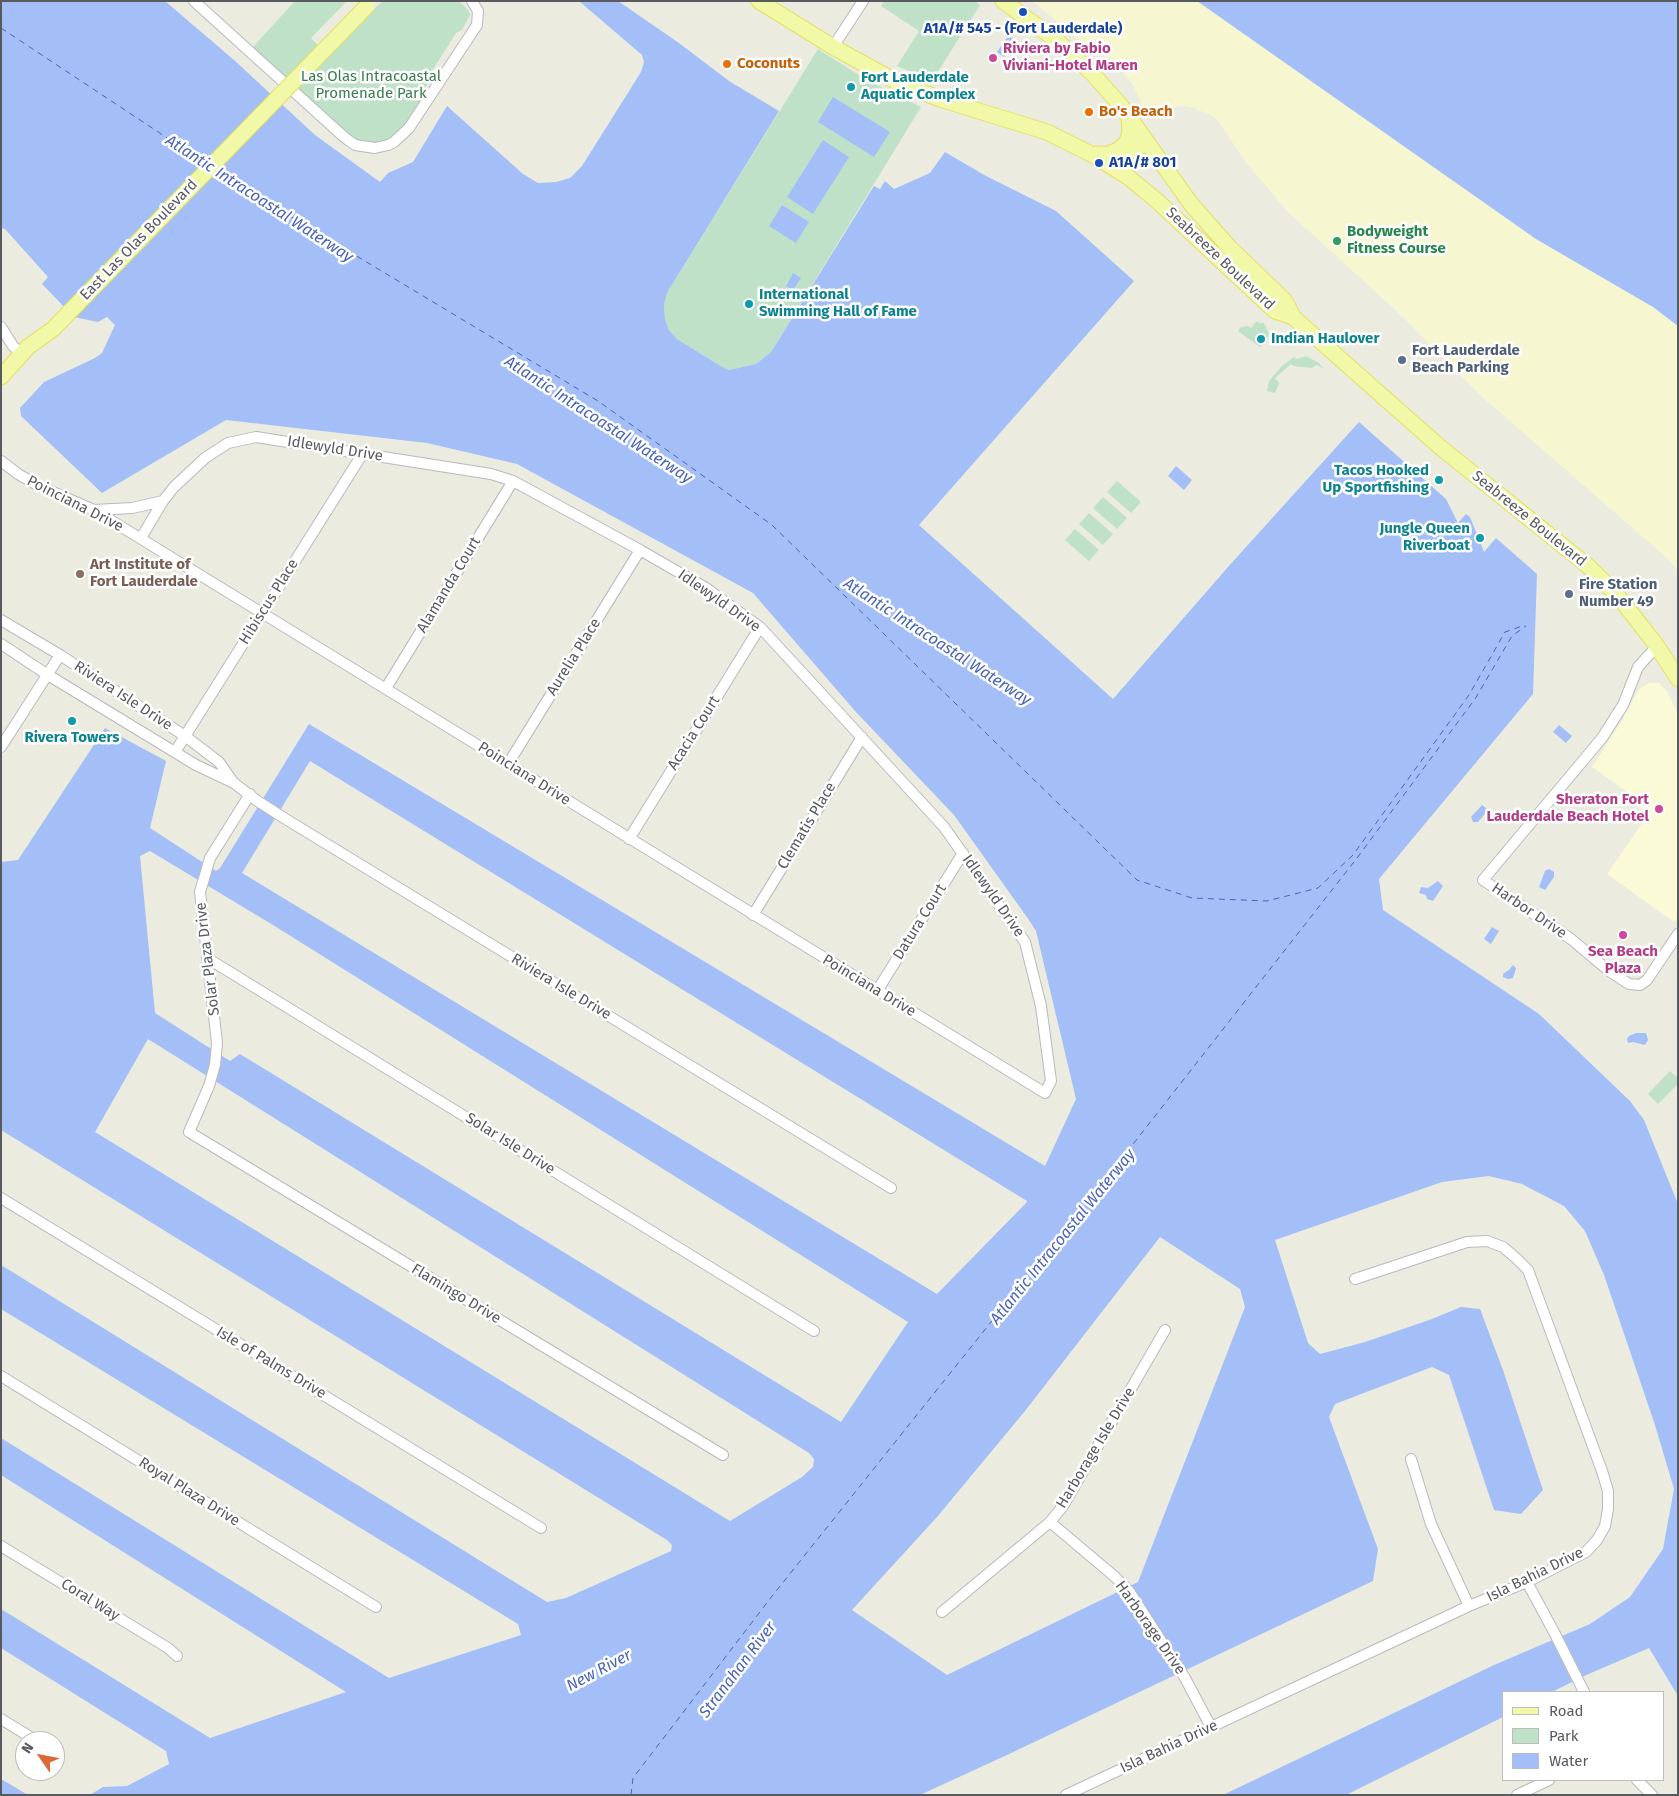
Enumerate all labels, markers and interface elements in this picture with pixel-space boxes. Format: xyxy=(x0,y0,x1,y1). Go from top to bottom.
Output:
marker: A1A/# 545 - (Fort Lauderdale) xyxy=(1017,6,1029,18)
place label: A1A/# 545 - (Fort Lauderdale) xyxy=(924,20,1122,38)
place label: Riviera by Fabio Viviani-Hotel Maren xyxy=(1003,40,1138,75)
marker: Riviera by Fabio Viviani-Hotel Maren xyxy=(987,52,999,64)
place label: Coconuts xyxy=(737,55,800,73)
marker: Coconuts xyxy=(721,58,733,70)
park label: Las Olas Intracoastal Promenade Park xyxy=(301,68,441,103)
place label: Fort Lauderdale Aquatic Complex xyxy=(861,69,975,104)
marker: Fort Lauderdale Aquatic Complex xyxy=(845,81,857,93)
place label: Bo's Beach xyxy=(1099,103,1173,121)
marker: Bo's Beach xyxy=(1083,106,1095,118)
water label: Atlantic Intracoastal Waterway xyxy=(162,131,356,267)
place label: A1A/# 801 xyxy=(1109,154,1176,172)
marker: A1A/# 801 xyxy=(1093,157,1105,169)
street label: East Las Olas Boulevard xyxy=(77,176,201,304)
street label: Seabreeze Boulevard xyxy=(1162,204,1278,314)
place label: Bodyweight Fitness Course xyxy=(1347,223,1446,258)
marker: Bodyweight Fitness Course xyxy=(1331,235,1343,247)
place label: International Swimming Hall of Fame xyxy=(759,286,917,321)
marker: International Swimming Hall of Fame xyxy=(743,298,755,310)
place label: Indian Haulover xyxy=(1271,330,1379,348)
marker: Indian Haulover xyxy=(1255,333,1267,345)
place label: Fort Lauderdale Beach Parking xyxy=(1412,342,1520,377)
water label: Atlantic Intracoastal Waterway xyxy=(501,352,695,488)
marker: Fort Lauderdale Beach Parking xyxy=(1396,354,1408,366)
street label: Idlewyld Drive xyxy=(286,433,384,465)
place label: Tacos Hooked Up Sportfishing xyxy=(1323,462,1429,497)
street label: Seabreeze Boulevard xyxy=(1468,467,1590,571)
street label: Poinciana Drive xyxy=(24,472,126,536)
marker: Tacos Hooked Up Sportfishing xyxy=(1433,474,1445,486)
place label: Jungle Queen Riverboat xyxy=(1379,520,1470,555)
marker: Jungle Queen Riverboat xyxy=(1474,532,1486,544)
street label: Alamanda Court xyxy=(413,534,485,636)
place label: Art Institute of Fort Lauderdale xyxy=(90,556,198,591)
street label: Hibiscus Place xyxy=(236,556,302,648)
street label: Idlewyld Drive xyxy=(674,566,764,636)
marker: Art Institute of Fort Lauderdale xyxy=(74,568,86,580)
water label: Atlantic Intracoastal Waterway xyxy=(840,574,1034,710)
place label: Fire Station Number 49 xyxy=(1579,576,1657,611)
marker: Fire Station Number 49 xyxy=(1563,588,1575,600)
street label: Aurelia Place xyxy=(543,615,605,699)
street label: Riviera Isle Drive xyxy=(70,658,176,734)
street label: Acacia Court xyxy=(664,693,724,773)
marker: Rivera Towers xyxy=(66,715,78,727)
place label: Rivera Towers xyxy=(24,729,120,747)
street label: Poinciana Drive xyxy=(474,738,574,810)
street label: Clematis Place xyxy=(774,779,840,873)
place label: Sheraton Fort Lauderdale Beach Hotel xyxy=(1487,791,1649,826)
marker: Sheraton Fort Lauderdale Beach Hotel xyxy=(1653,803,1665,815)
street label: Idlewyld Drive xyxy=(958,851,1028,941)
street label: Harbor Drive xyxy=(1488,879,1570,943)
street label: Datura Court xyxy=(890,881,950,963)
street label: Solar Plaza Drive xyxy=(192,901,224,1017)
marker: Sea Beach Plaza xyxy=(1617,929,1629,941)
place label: Sea Beach Plaza xyxy=(1588,943,1658,978)
street label: Riviera Isle Drive xyxy=(508,950,614,1024)
street label: Poinciana Drive xyxy=(819,951,919,1021)
street label: Solar Isle Drive xyxy=(462,1109,558,1179)
water label: Atlantic Intracoastal Waterway xyxy=(986,1146,1140,1328)
street label: Flamingo Drive xyxy=(408,1260,504,1328)
street label: Isle of Palms Drive xyxy=(213,1323,329,1403)
street label: Harborage Isle Drive xyxy=(1053,1384,1139,1512)
street label: Royal Plaza Drive xyxy=(135,1454,243,1530)
street label: Isla Bahia Drive xyxy=(1484,1544,1586,1606)
street label: Coral Way xyxy=(57,1575,123,1625)
street label: Harborage Drive xyxy=(1111,1578,1189,1678)
water label: Stranahan River xyxy=(696,1618,780,1722)
water label: New River xyxy=(563,1646,635,1696)
legend xyxy=(1502,1691,1664,1781)
text: Road xyxy=(1549,1702,1584,1720)
street label: Isla Bahia Drive xyxy=(1117,1717,1221,1777)
text: Park xyxy=(1549,1727,1579,1745)
north arrow xyxy=(15,1731,65,1781)
text: N xyxy=(18,1740,37,1757)
text: Water xyxy=(1549,1752,1588,1770)

